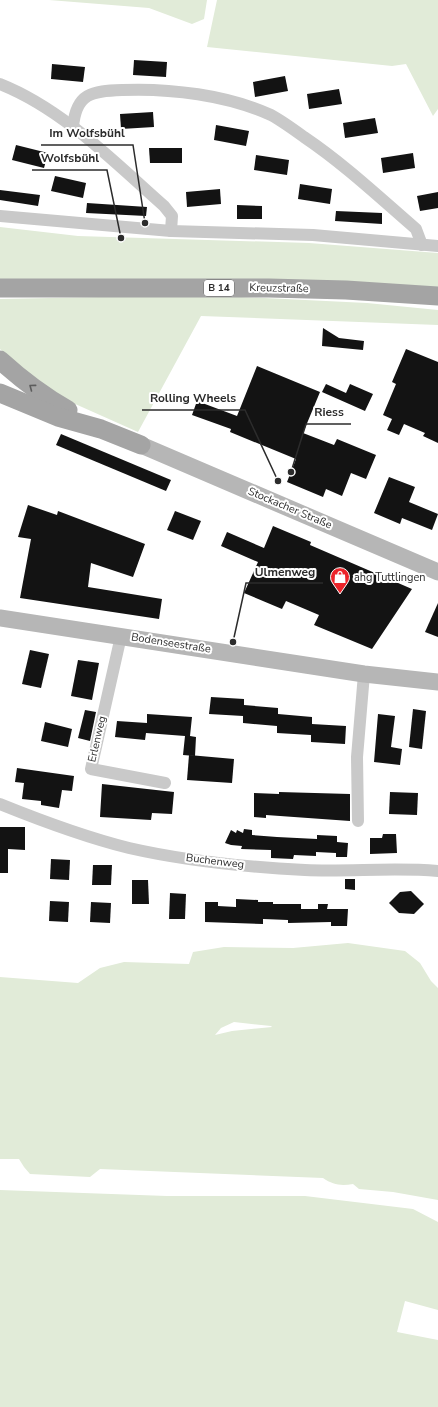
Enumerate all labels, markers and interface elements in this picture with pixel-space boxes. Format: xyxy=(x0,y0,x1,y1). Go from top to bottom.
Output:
callout: Im Wolfsbühl xyxy=(41,121,133,145)
text: Im Wolfsbühl xyxy=(49,125,125,141)
callout: Wolfsbühl xyxy=(32,146,107,170)
text: Wolfsbühl xyxy=(41,150,99,166)
road number: B 14 xyxy=(204,280,234,296)
street label: Kreuzstraße xyxy=(249,280,309,296)
one-way arrow xyxy=(29,385,36,392)
callout: Rolling Wheels xyxy=(142,386,245,410)
text: Rolling Wheels xyxy=(150,390,236,406)
callout: Riess xyxy=(306,400,351,424)
text: Riess xyxy=(314,404,344,420)
street label: Stockacher Straße xyxy=(246,484,334,533)
callout: Ulmenweg xyxy=(246,559,323,583)
text: Ulmenweg xyxy=(255,564,315,580)
shop icon: ahg Tuttlingen xyxy=(329,566,351,594)
place label: ahg Tuttlingen xyxy=(354,570,426,585)
street label: Bodenseestraße xyxy=(130,629,212,657)
street label: Erlenweg xyxy=(84,714,110,764)
street label: Buchenweg xyxy=(185,850,245,872)

